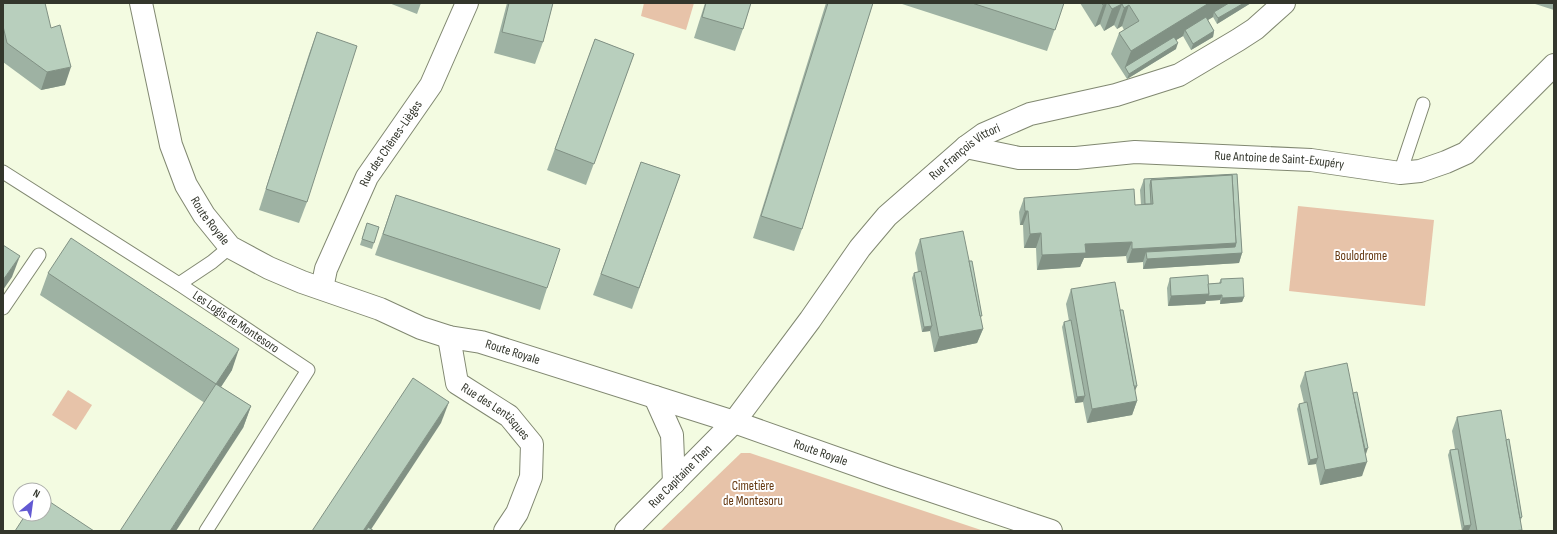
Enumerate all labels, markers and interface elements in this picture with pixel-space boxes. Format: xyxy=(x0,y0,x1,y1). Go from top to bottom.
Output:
street label: Rue des Chênes-Lièges xyxy=(356,97,426,189)
street label: Rue François Vittori xyxy=(926,120,1003,183)
street label: Rue Antoine de Saint-Exupéry xyxy=(1214,148,1345,173)
street label: Route Royale xyxy=(187,194,233,248)
park label: Boulodrome xyxy=(1335,248,1387,264)
street label: Les Logis de Montesoro xyxy=(190,287,282,357)
street label: Route Royale xyxy=(483,336,542,368)
street label: Rue des Lentisques xyxy=(458,380,533,443)
street label: Route Royale xyxy=(791,436,850,470)
street label: Rue Capitaine Then xyxy=(645,441,715,512)
park label: Cimetière de Montesoru xyxy=(723,478,783,509)
north arrow xyxy=(12,482,52,522)
text: N xyxy=(31,487,42,501)

